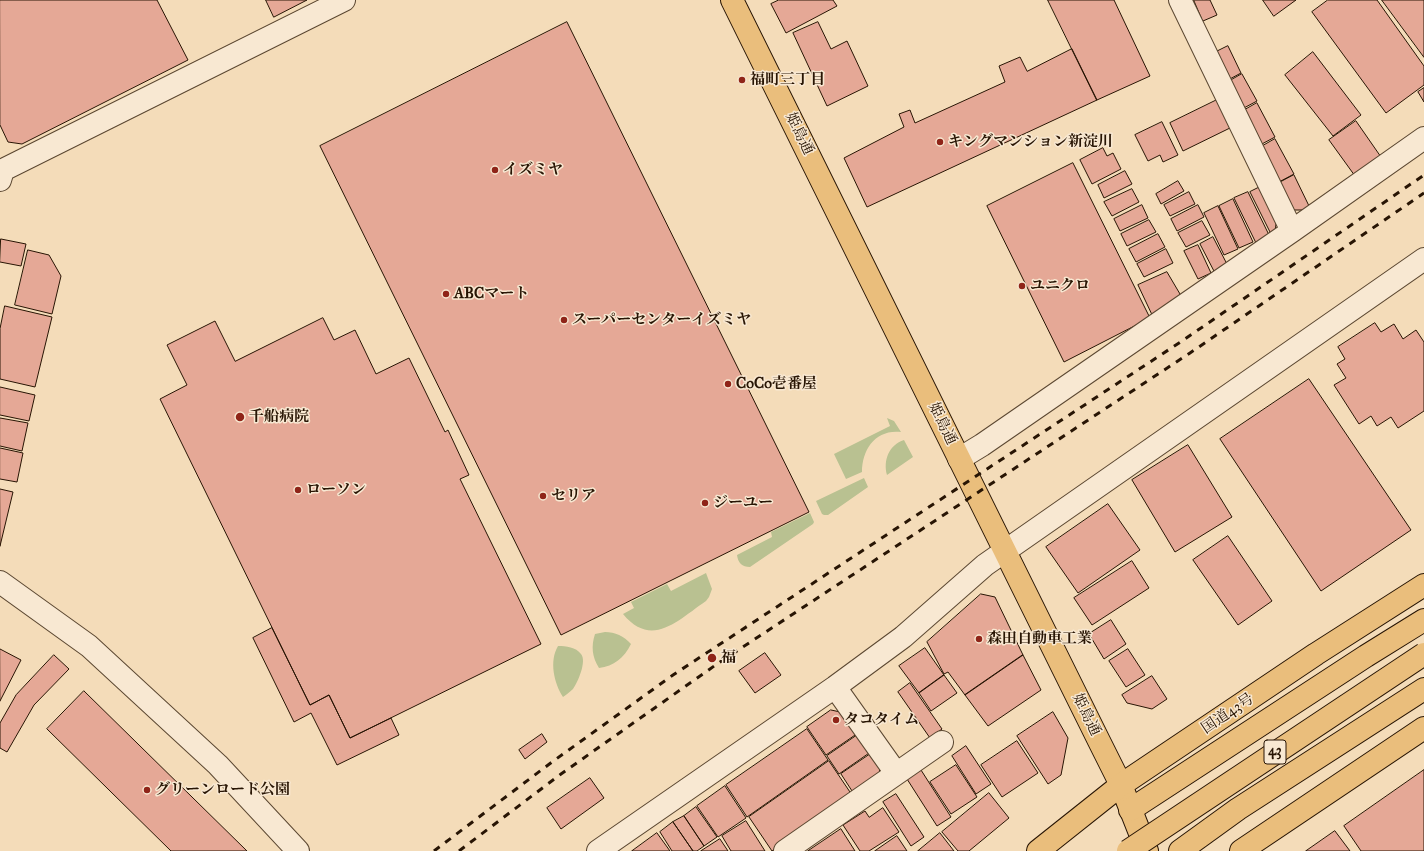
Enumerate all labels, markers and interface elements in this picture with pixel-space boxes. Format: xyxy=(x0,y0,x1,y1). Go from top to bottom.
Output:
place label: 福町三丁目 xyxy=(750,71,825,89)
marker: 福町三丁目 xyxy=(737,75,747,85)
street label: 姫島通 xyxy=(781,110,817,158)
place label: キングマンション新淀川 xyxy=(948,133,1113,151)
marker: キングマンション新淀川 xyxy=(935,137,945,147)
place label: イズミヤ xyxy=(503,161,563,179)
marker: イズミヤ xyxy=(490,165,500,175)
place label: ユニクロ xyxy=(1030,277,1090,295)
marker: ユニクロ xyxy=(1017,281,1027,291)
place label: ABCマート xyxy=(454,285,529,303)
marker: ABCマート xyxy=(441,289,451,299)
place label: スーパーセンターイズミヤ xyxy=(572,311,751,329)
marker: スーパーセンターイズミヤ xyxy=(559,315,569,325)
place label: CoCo壱番屋 xyxy=(736,375,817,393)
marker: CoCo壱番屋 xyxy=(723,379,733,389)
street label: 姫島通 xyxy=(924,400,960,448)
place label: 千船病院 xyxy=(249,408,309,426)
marker: 千船病院 xyxy=(234,411,246,423)
place label: ローソン xyxy=(306,481,366,499)
marker: ローソン xyxy=(293,485,303,495)
place label: セリア xyxy=(551,487,596,505)
marker: セリア xyxy=(538,491,548,501)
place label: ジーユー xyxy=(713,494,773,512)
marker: ジーユー xyxy=(700,498,710,508)
place label: 森田自動車工業 xyxy=(987,630,1092,648)
marker: 森田自動車工業 xyxy=(974,634,984,644)
place label: 福 xyxy=(721,649,736,667)
marker: 福 xyxy=(706,652,718,664)
street label: 国道43号 xyxy=(1198,690,1258,738)
street label: 姫島通 xyxy=(1068,691,1104,739)
place label: タコタイム xyxy=(844,711,919,729)
marker: タコタイム xyxy=(831,715,841,725)
road number: 43 xyxy=(1264,740,1286,764)
place label: グリーンロード公園 xyxy=(155,781,290,799)
marker: グリーンロード公園 xyxy=(142,785,152,795)

